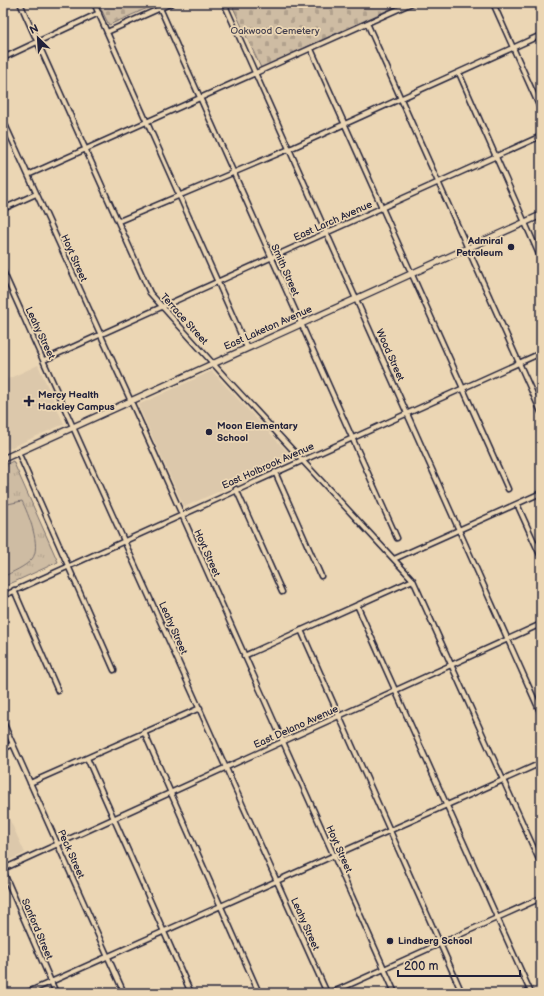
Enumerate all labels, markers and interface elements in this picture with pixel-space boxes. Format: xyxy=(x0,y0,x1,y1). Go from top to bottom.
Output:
north arrow xyxy=(18,18,58,58)
text: N xyxy=(27,22,40,37)
park label: Oakwood Cemetery xyxy=(230,25,320,37)
street label: East Larch Avenue xyxy=(292,198,374,244)
street label: Hoyt Street xyxy=(58,233,90,283)
place label: Admiral Petroleum xyxy=(456,235,503,259)
street label: Smith Street xyxy=(268,242,302,298)
marker: Admiral Petroleum xyxy=(506,242,516,252)
street label: Terrace Street xyxy=(158,291,210,347)
street label: East Laketon Avenue xyxy=(222,303,314,353)
street label: Leahy Street xyxy=(23,305,57,361)
street label: Wood Street xyxy=(373,327,407,383)
place label: Mercy Health Hackley Campus xyxy=(38,389,115,413)
marker: Mercy Health Hackley Campus xyxy=(23,395,35,407)
place label: Moon Elementary School xyxy=(217,420,298,444)
marker: Moon Elementary School xyxy=(204,427,214,437)
street label: East Holbrook Avenue xyxy=(220,440,316,492)
street label: Hoyt Street xyxy=(191,528,223,578)
street label: Leahy Street xyxy=(156,600,190,656)
street label: East Delano Avenue xyxy=(252,703,340,751)
street label: Hoyt Street xyxy=(323,824,355,874)
street label: Peck Street xyxy=(55,828,87,880)
street label: Leahy Street xyxy=(288,896,322,952)
street label: Sanford Street xyxy=(19,897,55,961)
place label: Lindberg School xyxy=(398,935,472,947)
marker: Lindberg School xyxy=(385,936,395,946)
scale bar xyxy=(398,952,520,978)
text: 200 m xyxy=(404,959,438,974)

